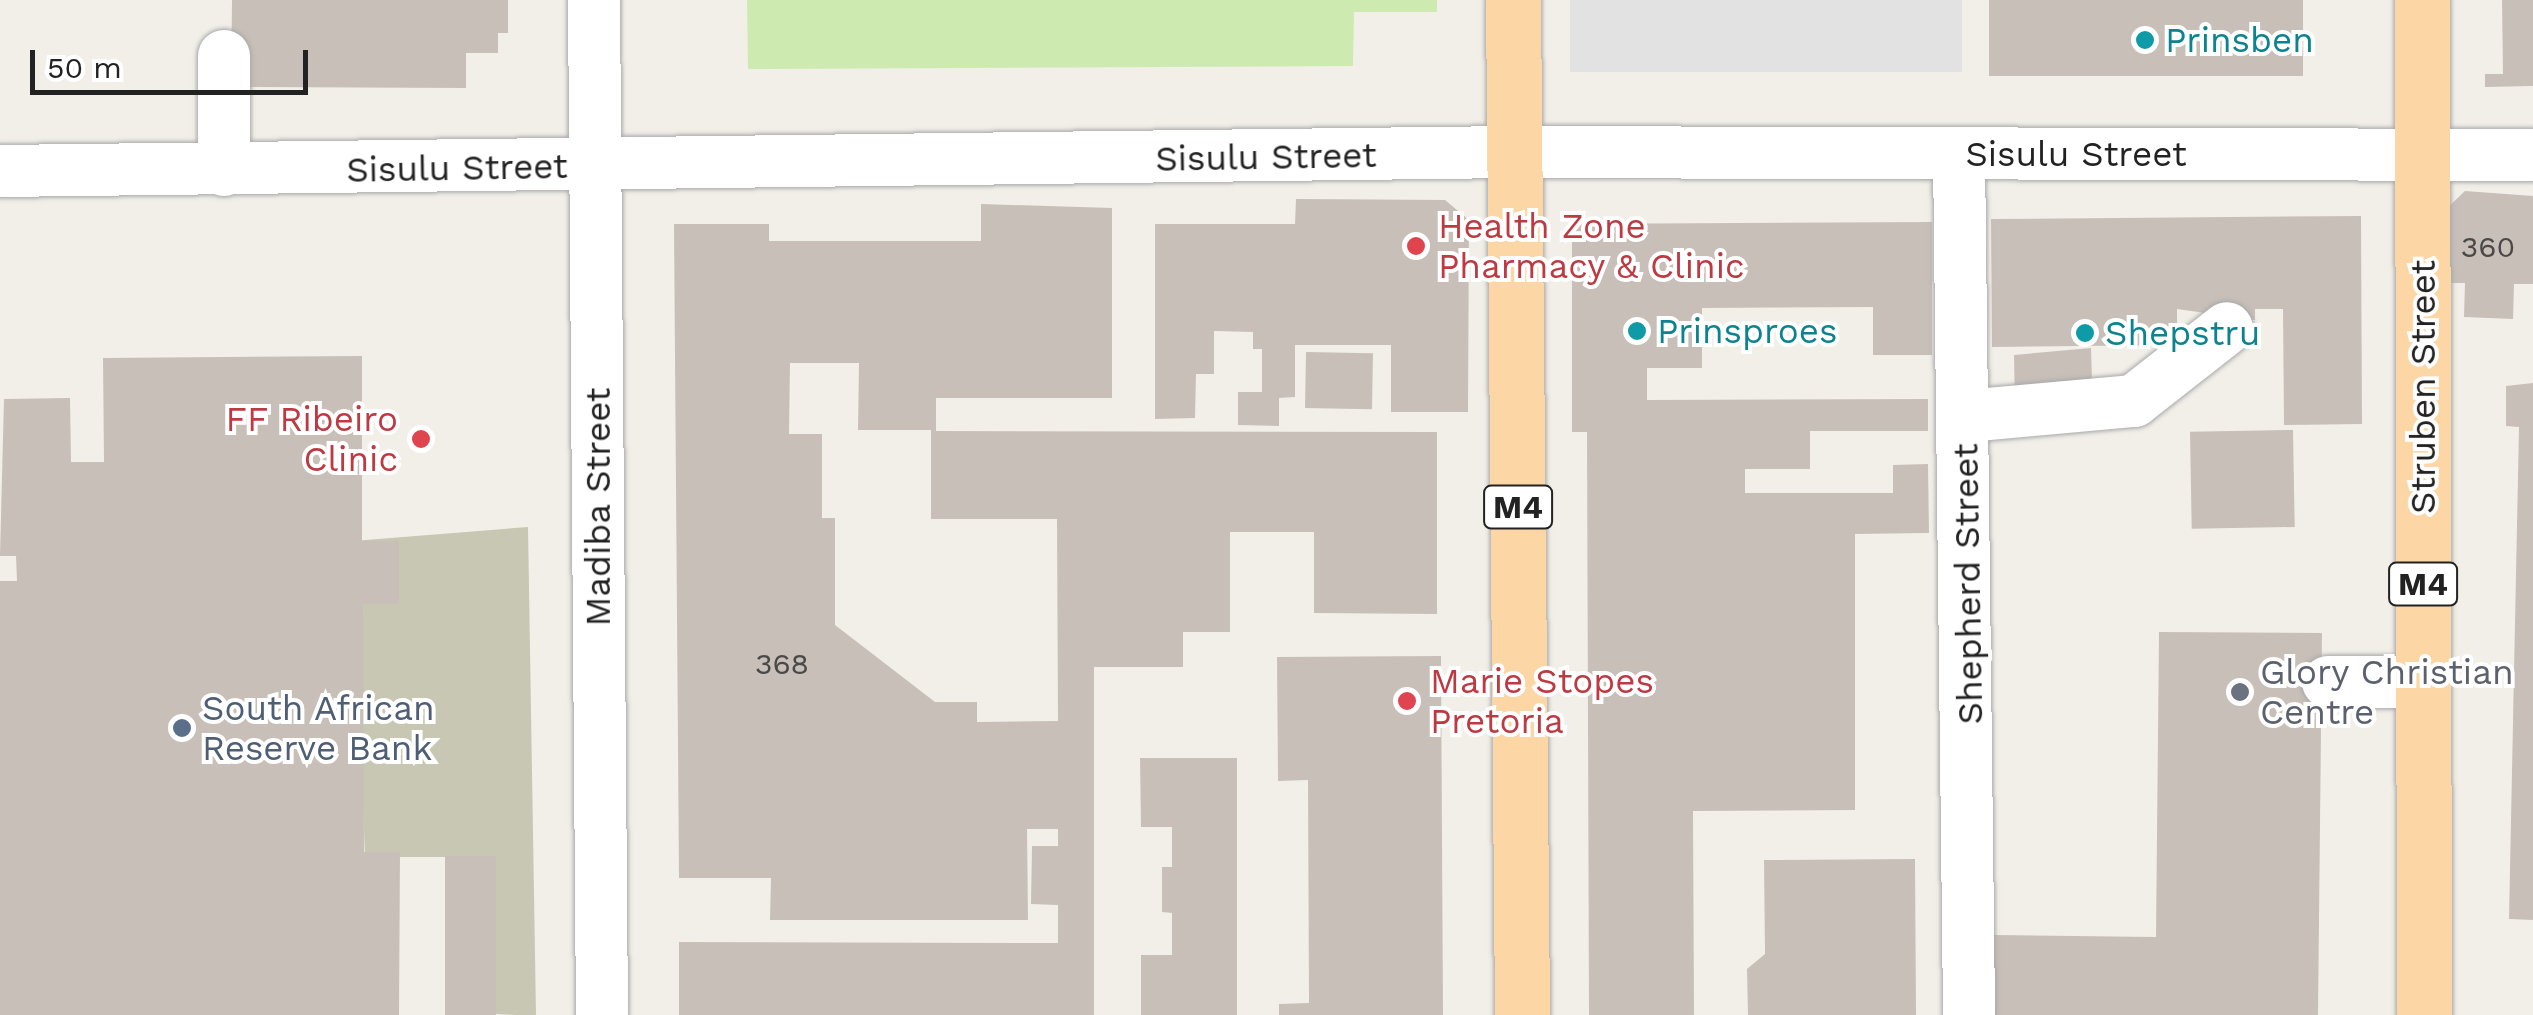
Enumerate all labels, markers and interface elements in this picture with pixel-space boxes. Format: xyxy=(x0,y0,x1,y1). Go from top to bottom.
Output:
place label: Prinsben xyxy=(2165,19,2314,61)
marker: Prinsben xyxy=(2134,29,2156,51)
scale bar xyxy=(35,30,312,92)
text: 50 m xyxy=(47,50,122,85)
street label: Sisulu Street xyxy=(1965,133,2187,175)
street label: Sisulu Street xyxy=(1155,134,1377,180)
street label: Sisulu Street xyxy=(346,145,568,191)
place label: Health Zone Pharmacy & Clinic xyxy=(1438,205,1746,287)
house number: 360 xyxy=(2461,229,2515,265)
marker: Health Zone Pharmacy & Clinic xyxy=(1403,233,1429,259)
street label: Struben Street xyxy=(2402,260,2444,514)
place label: Prinsproes xyxy=(1657,310,1837,352)
place label: Shepstru xyxy=(2105,312,2260,354)
marker: Prinsproes xyxy=(1626,320,1648,342)
marker: Shepstru xyxy=(2074,322,2096,344)
street label: Madiba Street xyxy=(577,387,619,627)
place label: FF Ribeiro Clinic xyxy=(225,398,398,480)
marker: FF Ribeiro Clinic xyxy=(408,426,434,452)
street label: Shepherd Street xyxy=(1945,443,1991,725)
road number: M4 xyxy=(1483,480,1553,534)
road number: M4 xyxy=(2388,557,2458,611)
house number: 368 xyxy=(755,646,809,682)
place label: Glory Christian Centre xyxy=(2260,651,2514,733)
place label: Marie Stopes Pretoria xyxy=(1430,660,1654,742)
marker: Glory Christian Centre xyxy=(2229,681,2251,703)
place label: South African Reserve Bank xyxy=(202,687,436,769)
marker: Marie Stopes Pretoria xyxy=(1394,688,1420,714)
marker: South African Reserve Bank xyxy=(171,717,193,739)

